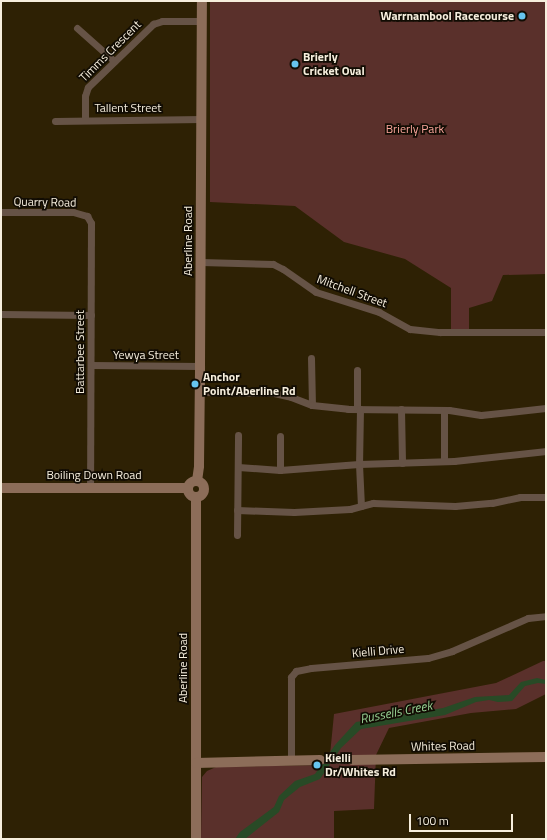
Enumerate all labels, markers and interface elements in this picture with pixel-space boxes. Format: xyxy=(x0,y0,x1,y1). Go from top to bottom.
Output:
place label: Warrnambool Racecourse xyxy=(380,9,514,23)
marker: Warrnambool Racecourse xyxy=(517,11,527,21)
street label: Timms Crescent xyxy=(76,17,144,85)
place label: Brierly Cricket Oval xyxy=(303,50,365,78)
marker: Brierly Cricket Oval xyxy=(290,59,300,69)
street label: Tallent Street xyxy=(94,101,162,115)
park label: Brierly Park xyxy=(386,122,444,136)
street label: Quarry Road xyxy=(13,194,77,210)
street label: Aberline Road xyxy=(181,206,195,276)
street label: Mitchell Street xyxy=(315,272,389,310)
street label: Battarbee Street xyxy=(73,310,87,394)
street label: Yewya Street xyxy=(113,348,179,362)
place label: Anchor Point/Aberline Rd xyxy=(203,370,296,398)
marker: Anchor Point/Aberline Rd xyxy=(190,379,200,389)
street label: Boiling Down Road xyxy=(46,468,142,482)
street label: Aberline Road xyxy=(176,633,190,703)
street label: Kielli Drive xyxy=(351,642,405,660)
water label: Russells Creek xyxy=(359,697,433,727)
street label: Whites Road xyxy=(411,738,475,754)
place label: Kielli Dr/Whites Rd xyxy=(325,751,396,779)
marker: Kielli Dr/Whites Rd xyxy=(312,760,322,770)
scale bar xyxy=(411,806,515,832)
text: 100 m xyxy=(416,811,449,830)

